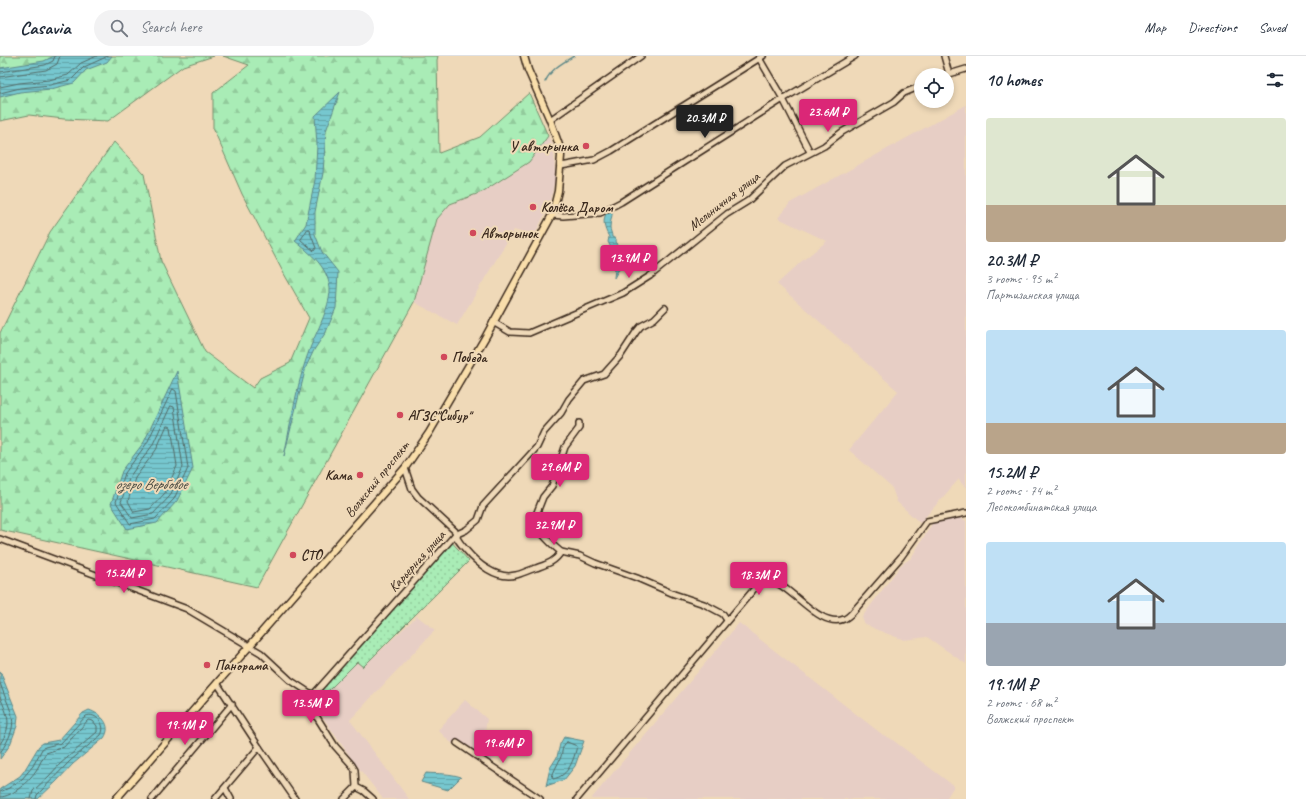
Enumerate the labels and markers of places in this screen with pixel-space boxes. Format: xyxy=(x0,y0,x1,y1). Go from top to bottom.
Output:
pin: 23.6M ₽ xyxy=(791,99,865,133)
pin: 20.3M ₽ xyxy=(668,105,742,139)
place label: У авторынка xyxy=(509,138,580,155)
marker: У авторынка xyxy=(581,141,591,151)
place label: Колёса Даром xyxy=(541,199,614,216)
marker: Колёса Даром xyxy=(528,202,538,212)
place label: Авторынок xyxy=(481,225,539,242)
marker: Авторынок xyxy=(468,228,478,238)
pin: 13.9M ₽ xyxy=(592,245,666,279)
place label: Победа xyxy=(452,349,489,366)
marker: Победа xyxy=(439,352,449,362)
place label: АГЗС"Сибур" xyxy=(408,407,475,424)
marker: АГЗС"Сибур" xyxy=(395,410,405,420)
pin: 29.6M ₽ xyxy=(523,454,597,488)
place label: Кама xyxy=(325,467,353,484)
marker: Кама xyxy=(355,470,365,480)
pin: 32.9M ₽ xyxy=(517,512,591,546)
place label: СТО xyxy=(301,547,324,564)
marker: СТО xyxy=(288,550,298,560)
pin: 15.2M ₽ xyxy=(87,560,161,594)
pin: 18.3M ₽ xyxy=(722,562,796,596)
place label: Панорама xyxy=(215,657,269,674)
marker: Панорама xyxy=(202,660,212,670)
pin: 13.5M ₽ xyxy=(274,690,348,724)
pin: 19.1M ₽ xyxy=(148,712,222,746)
pin: 19.6M ₽ xyxy=(466,730,540,764)

